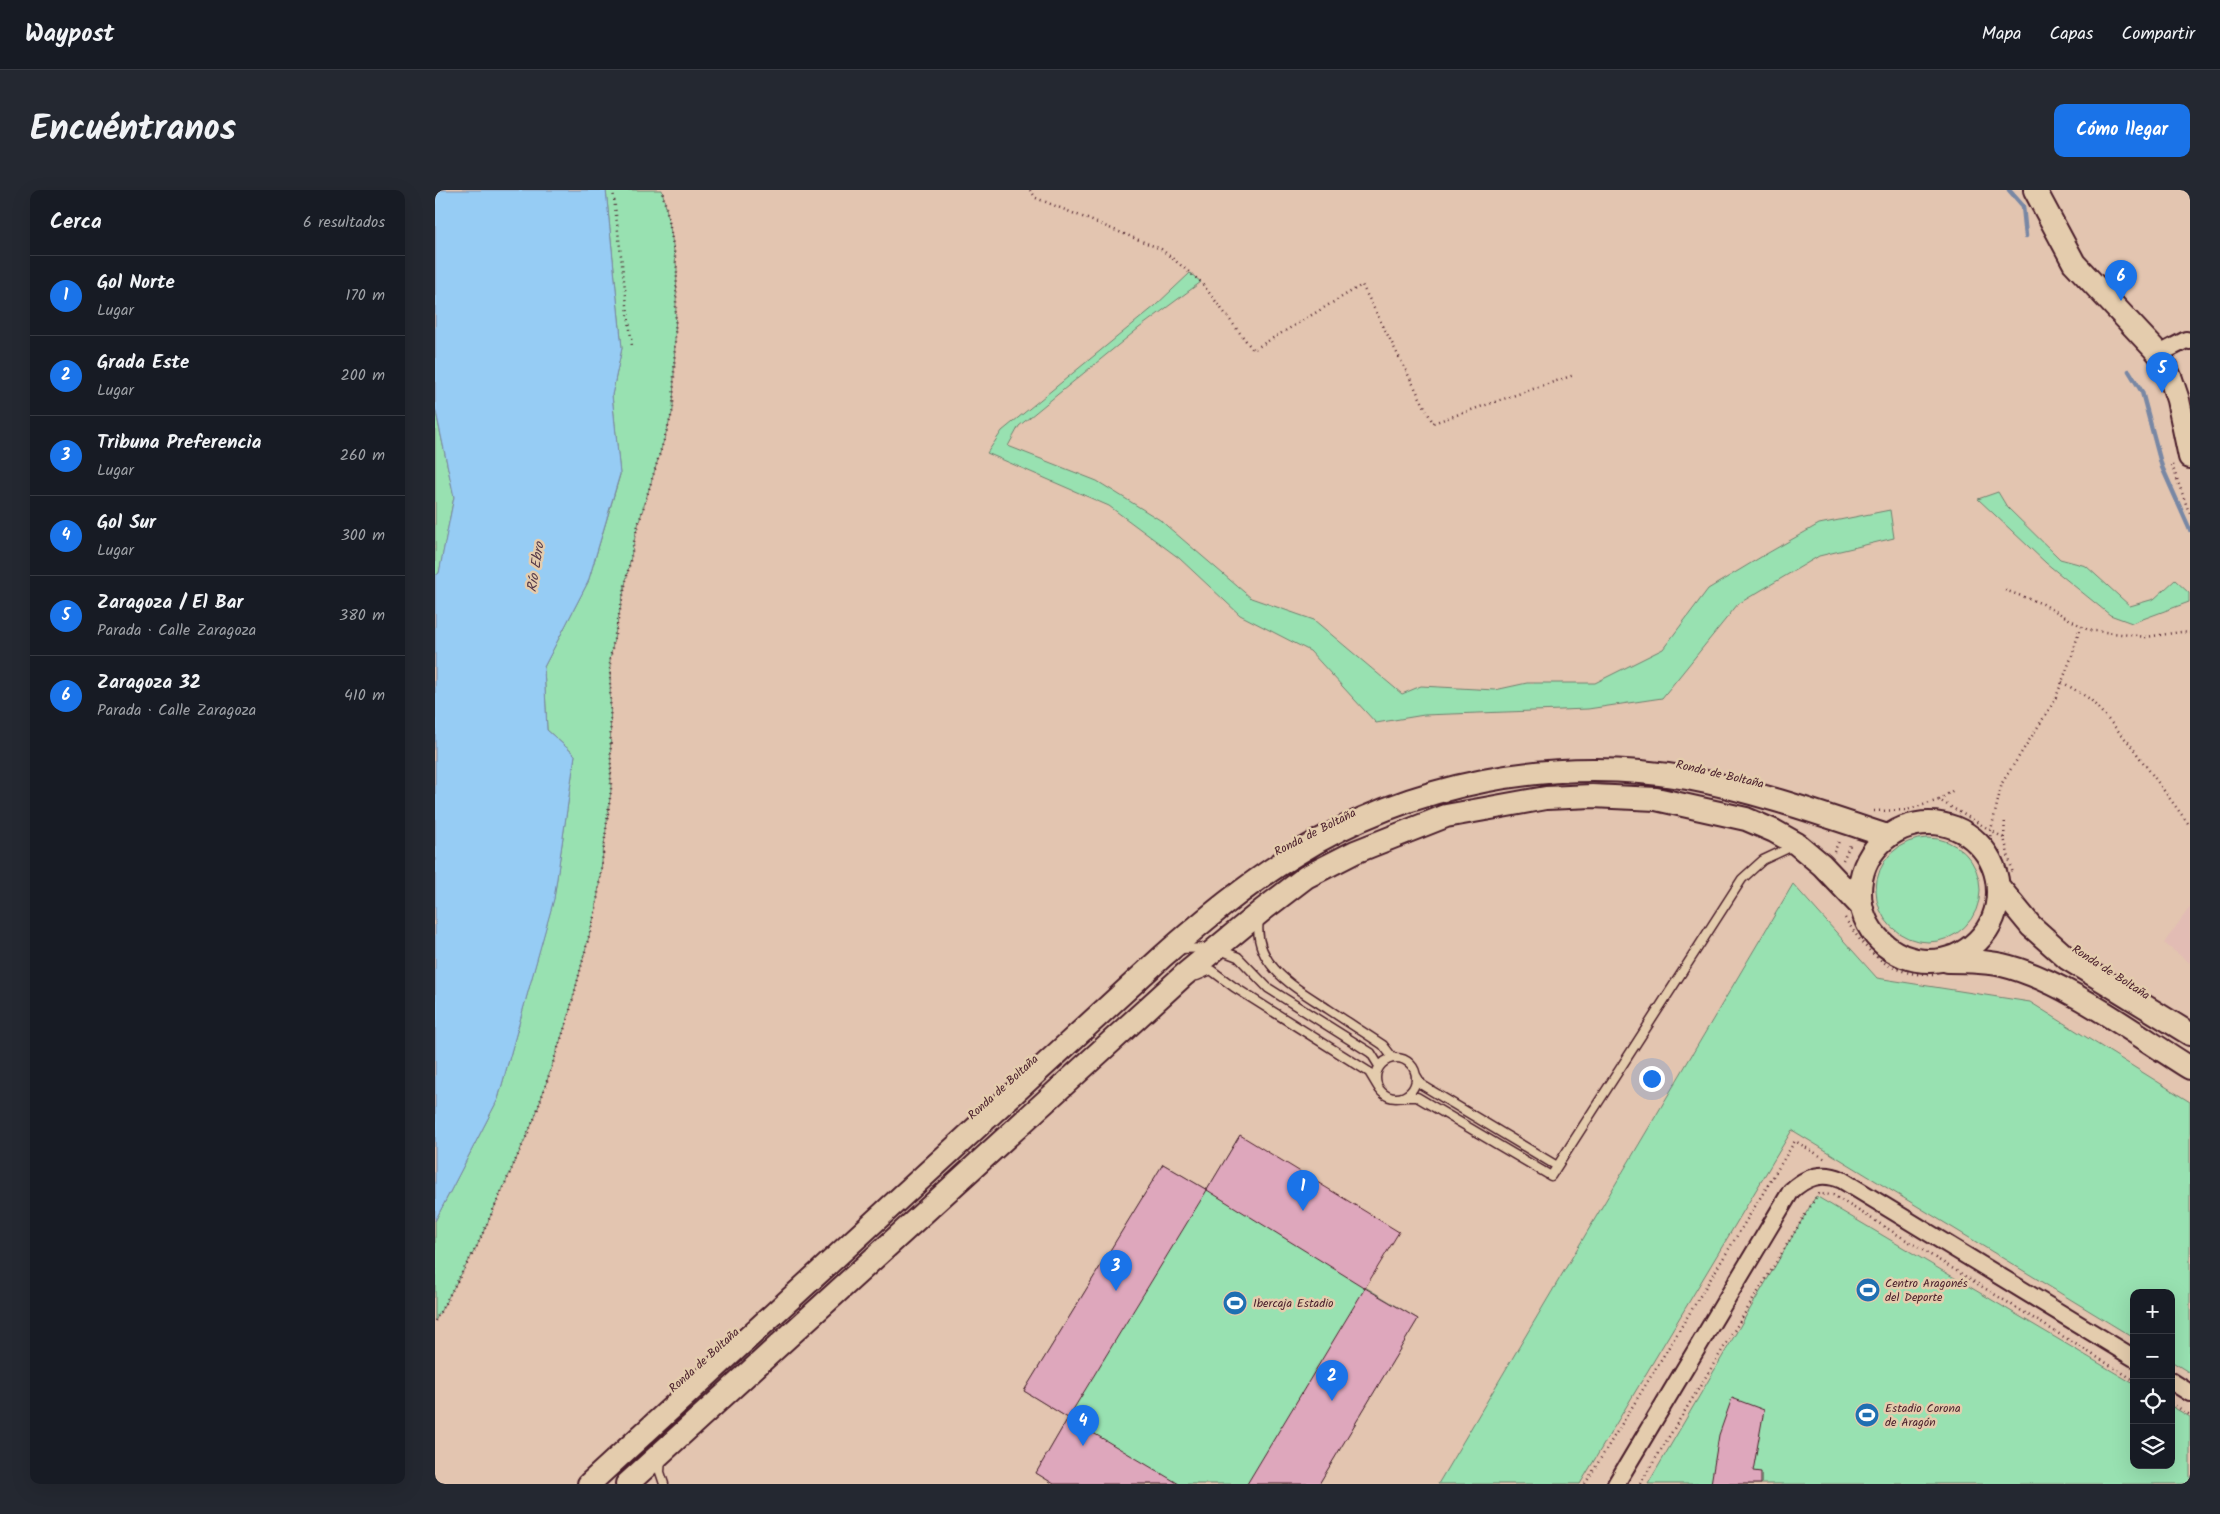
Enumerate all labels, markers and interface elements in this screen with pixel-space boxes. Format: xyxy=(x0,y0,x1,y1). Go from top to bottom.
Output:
text: Waypost xyxy=(25,15,114,54)
text: Mapa xyxy=(1982,20,2022,49)
text: Capas xyxy=(2050,20,2094,49)
text: Compartir xyxy=(2122,20,2195,49)
text: Encuéntranos xyxy=(30,102,236,158)
button: Cómo llegar xyxy=(2054,104,2190,157)
text: Cerca xyxy=(50,206,102,239)
text: 6 resultados xyxy=(303,210,385,235)
pin: 6 xyxy=(2105,260,2137,301)
text: Gol Norte xyxy=(97,268,175,298)
text: 1 xyxy=(64,283,68,308)
text: 170 m xyxy=(345,283,385,308)
text: Lugar xyxy=(97,298,134,323)
text: Grada Este xyxy=(97,348,189,378)
pin: 5 xyxy=(2146,352,2178,393)
text: 2 xyxy=(61,363,71,388)
text: 200 m xyxy=(341,363,385,388)
text: Lugar xyxy=(97,378,134,403)
text: Tribuna Preferencia xyxy=(97,428,261,458)
text: 3 xyxy=(62,443,70,468)
text: 260 m xyxy=(340,443,385,468)
text: Lugar xyxy=(97,458,134,483)
text: Gol Sur xyxy=(97,508,156,538)
text: 4 xyxy=(62,523,70,548)
text: 300 m xyxy=(341,523,385,548)
text: Lugar xyxy=(97,538,134,563)
water label: Río Ebro xyxy=(521,539,551,594)
text: Zaragoza / El Bar xyxy=(97,588,243,618)
text: 5 xyxy=(62,603,70,628)
text: 380 m xyxy=(339,603,385,628)
text: Parada · Calle Zaragoza xyxy=(97,618,256,643)
text: Zaragoza 32 xyxy=(97,668,201,698)
text: 6 xyxy=(62,683,70,708)
text: 410 m xyxy=(344,683,385,708)
text: Parada · Calle Zaragoza xyxy=(97,698,256,723)
street label: Ronda de Boltaña xyxy=(1674,755,1766,794)
street label: Ronda de Boltaña xyxy=(1271,803,1360,861)
street label: Ronda de Boltaña xyxy=(2068,940,2154,1005)
street label: Ronda de Boltaña xyxy=(964,1050,1043,1124)
your location xyxy=(1639,1066,1665,1092)
pin: 1 xyxy=(1287,1170,1319,1211)
pin: 3 xyxy=(1100,1250,1132,1291)
place label: Centro Aragonés del Deporte xyxy=(1885,1274,1968,1307)
sports icon: Centro Aragonés del Deporte xyxy=(1855,1277,1881,1303)
map controls xyxy=(2130,1289,2175,1469)
button: + xyxy=(2130,1289,2175,1334)
sports icon: Ibercaja Estadio xyxy=(1222,1290,1248,1316)
place label: Ibercaja Estadio xyxy=(1253,1294,1334,1313)
street label: Ronda de Boltaña xyxy=(665,1323,744,1397)
button: − xyxy=(2130,1334,2175,1379)
pin: 2 xyxy=(1316,1360,1348,1401)
button: locate xyxy=(2130,1379,2175,1424)
place label: Estadio Corona de Aragón xyxy=(1885,1399,1961,1432)
sports icon: Estadio Corona de Aragón xyxy=(1854,1402,1880,1428)
pin: 4 xyxy=(1067,1405,1099,1446)
button: layers xyxy=(2130,1424,2175,1469)

